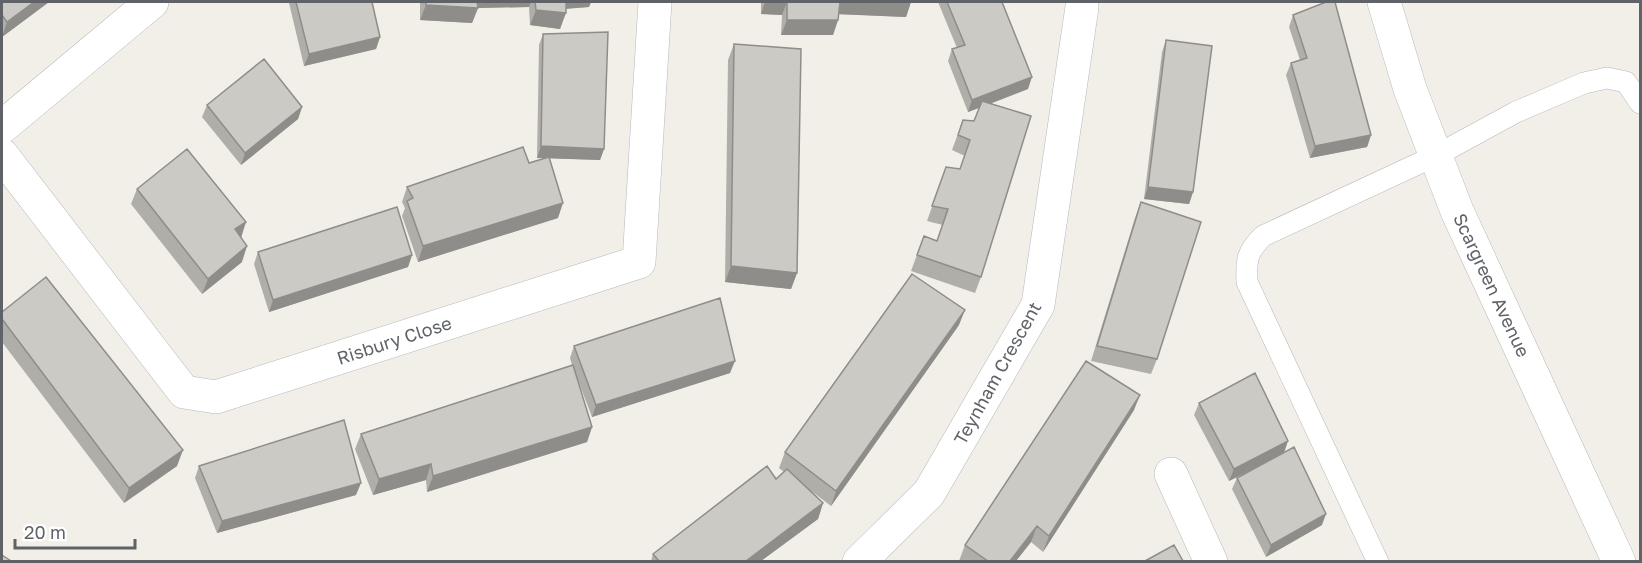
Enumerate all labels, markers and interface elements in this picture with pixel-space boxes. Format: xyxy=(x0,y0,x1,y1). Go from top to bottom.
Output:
street label: Scargreen Avenue xyxy=(1449,210,1535,360)
street label: Teynham Crescent xyxy=(949,298,1045,448)
street label: Risbury Close xyxy=(334,311,454,369)
scale bar xyxy=(15,512,135,550)
text: 20 m xyxy=(24,521,66,543)

